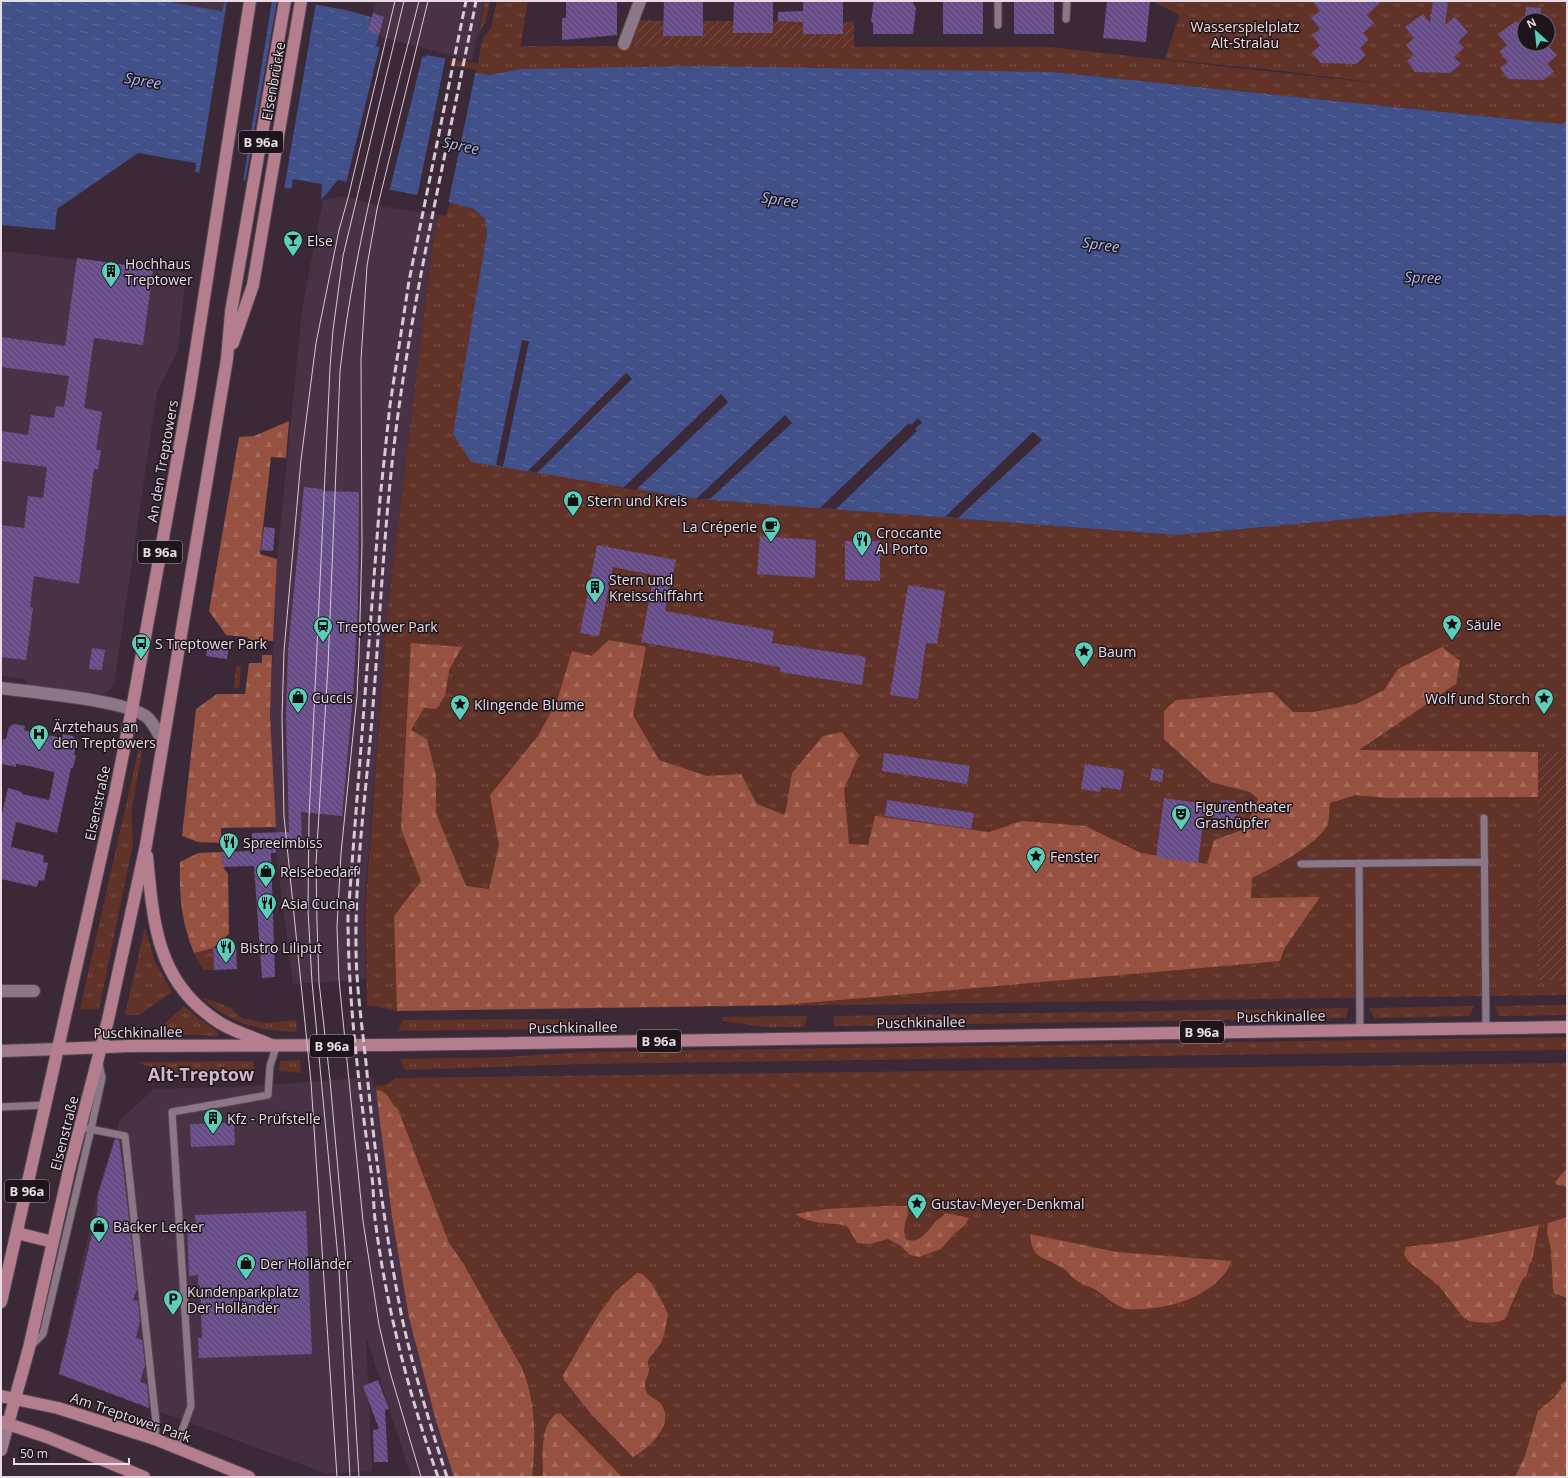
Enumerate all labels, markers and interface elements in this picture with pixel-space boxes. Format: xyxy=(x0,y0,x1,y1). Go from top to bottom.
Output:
north arrow xyxy=(1516,12,1556,52)
text: N xyxy=(1524,14,1539,31)
park label: Wasserspielplatz Alt-Stralau xyxy=(1190,17,1300,52)
street label: Elsenbrücke xyxy=(257,40,289,122)
water label: Spree xyxy=(123,67,164,93)
road number: B 96a xyxy=(239,131,283,153)
water label: Spree xyxy=(441,131,482,159)
water label: Spree xyxy=(760,187,800,212)
bar icon: Else xyxy=(282,229,304,257)
place label: Else xyxy=(307,231,333,250)
water label: Spree xyxy=(1081,232,1121,257)
place label: Hochhaus Treptower xyxy=(125,254,193,289)
building icon: Hochhaus Treptower xyxy=(100,260,122,288)
water label: Spree xyxy=(1404,266,1442,288)
street label: An den Treptowers xyxy=(142,398,182,524)
shop icon: Stern und Kreis xyxy=(562,489,584,517)
place label: Stern und Kreis xyxy=(587,491,688,510)
cafe icon: La Créperie xyxy=(760,515,782,543)
place label: La Créperie xyxy=(682,517,757,536)
place label: Croccante Al Porto xyxy=(876,523,942,558)
restaurant icon: Croccante Al Porto xyxy=(851,529,873,557)
road number: B 96a xyxy=(138,541,182,563)
place label: Stern und Kreisschiffahrt xyxy=(609,570,703,605)
building icon: Stern und Kreisschiffahrt xyxy=(584,576,606,604)
place icon: Säule xyxy=(1441,613,1463,641)
station icon: Treptower Park xyxy=(312,615,334,643)
place label: Säule xyxy=(1466,615,1502,634)
place label: Treptower Park xyxy=(337,617,438,636)
bus stop icon: S Treptower Park xyxy=(130,632,152,660)
place label: S Treptower Park xyxy=(155,634,268,653)
place icon: Baum xyxy=(1073,640,1095,668)
place label: Baum xyxy=(1098,642,1136,661)
shop icon: Cuccis xyxy=(287,686,309,714)
place icon: Wolf und Storch xyxy=(1533,687,1555,715)
place label: Cuccis xyxy=(312,688,353,707)
place label: Wolf und Storch xyxy=(1425,689,1530,708)
place icon: Klingende Blume xyxy=(449,693,471,721)
place label: Klingende Blume xyxy=(474,695,584,714)
place label: Ärztehaus an den Treptowers xyxy=(53,717,156,752)
hospital icon: Ärztehaus an den Treptowers xyxy=(28,723,50,751)
street label: Elsenstraße xyxy=(80,764,114,842)
place label: Figurentheater Grashüpfer xyxy=(1195,797,1292,832)
theatre icon: Figurentheater Grashüpfer xyxy=(1170,803,1192,831)
restaurant icon: Spreeimbiss xyxy=(218,831,240,859)
place label: Spreeimbiss xyxy=(243,833,323,852)
place icon: Fenster xyxy=(1025,845,1047,873)
place label: Fenster xyxy=(1050,847,1099,866)
shop icon: Reisebedarf xyxy=(255,860,277,888)
place label: Reisebedarf xyxy=(280,862,359,881)
restaurant icon: Asia Cucina xyxy=(256,892,278,920)
place label: Asia Cucina xyxy=(281,894,355,913)
restaurant icon: Bistro Liliput xyxy=(215,936,237,964)
place label: Bistro Liliput xyxy=(240,938,322,957)
street label: Puschkinallee xyxy=(1236,1006,1326,1026)
street label: Puschkinallee xyxy=(876,1012,966,1032)
street label: Puschkinallee xyxy=(528,1017,618,1037)
road number: B 96a xyxy=(1180,1021,1224,1043)
street label: Puschkinallee xyxy=(93,1022,183,1042)
road number: B 96a xyxy=(637,1030,681,1052)
road number: B 96a xyxy=(310,1035,354,1057)
district label: Alt-Treptow xyxy=(148,1062,255,1086)
street label: Elsenstraße xyxy=(46,1094,82,1172)
building icon: Kfz - Prüfstelle xyxy=(202,1107,224,1135)
place label: Kfz - Prüfstelle xyxy=(227,1109,321,1128)
road number: B 96a xyxy=(5,1180,49,1202)
place icon: Gustav-Meyer-Denkmal xyxy=(906,1192,928,1220)
place label: Gustav-Meyer-Denkmal xyxy=(931,1194,1085,1213)
shop icon: Bäcker Lecker xyxy=(88,1215,110,1243)
place label: Bäcker Lecker xyxy=(113,1217,204,1236)
shop icon: Der Holländer xyxy=(235,1252,257,1280)
place label: Der Holländer xyxy=(260,1254,352,1273)
place label: Kundenparkplatz Der Holländer xyxy=(187,1282,299,1317)
parking icon: Kundenparkplatz Der Holländer xyxy=(162,1288,184,1316)
street label: Am Treptower Park xyxy=(68,1387,194,1447)
scale bar xyxy=(14,1440,129,1466)
text: 50 m xyxy=(20,1445,48,1462)

